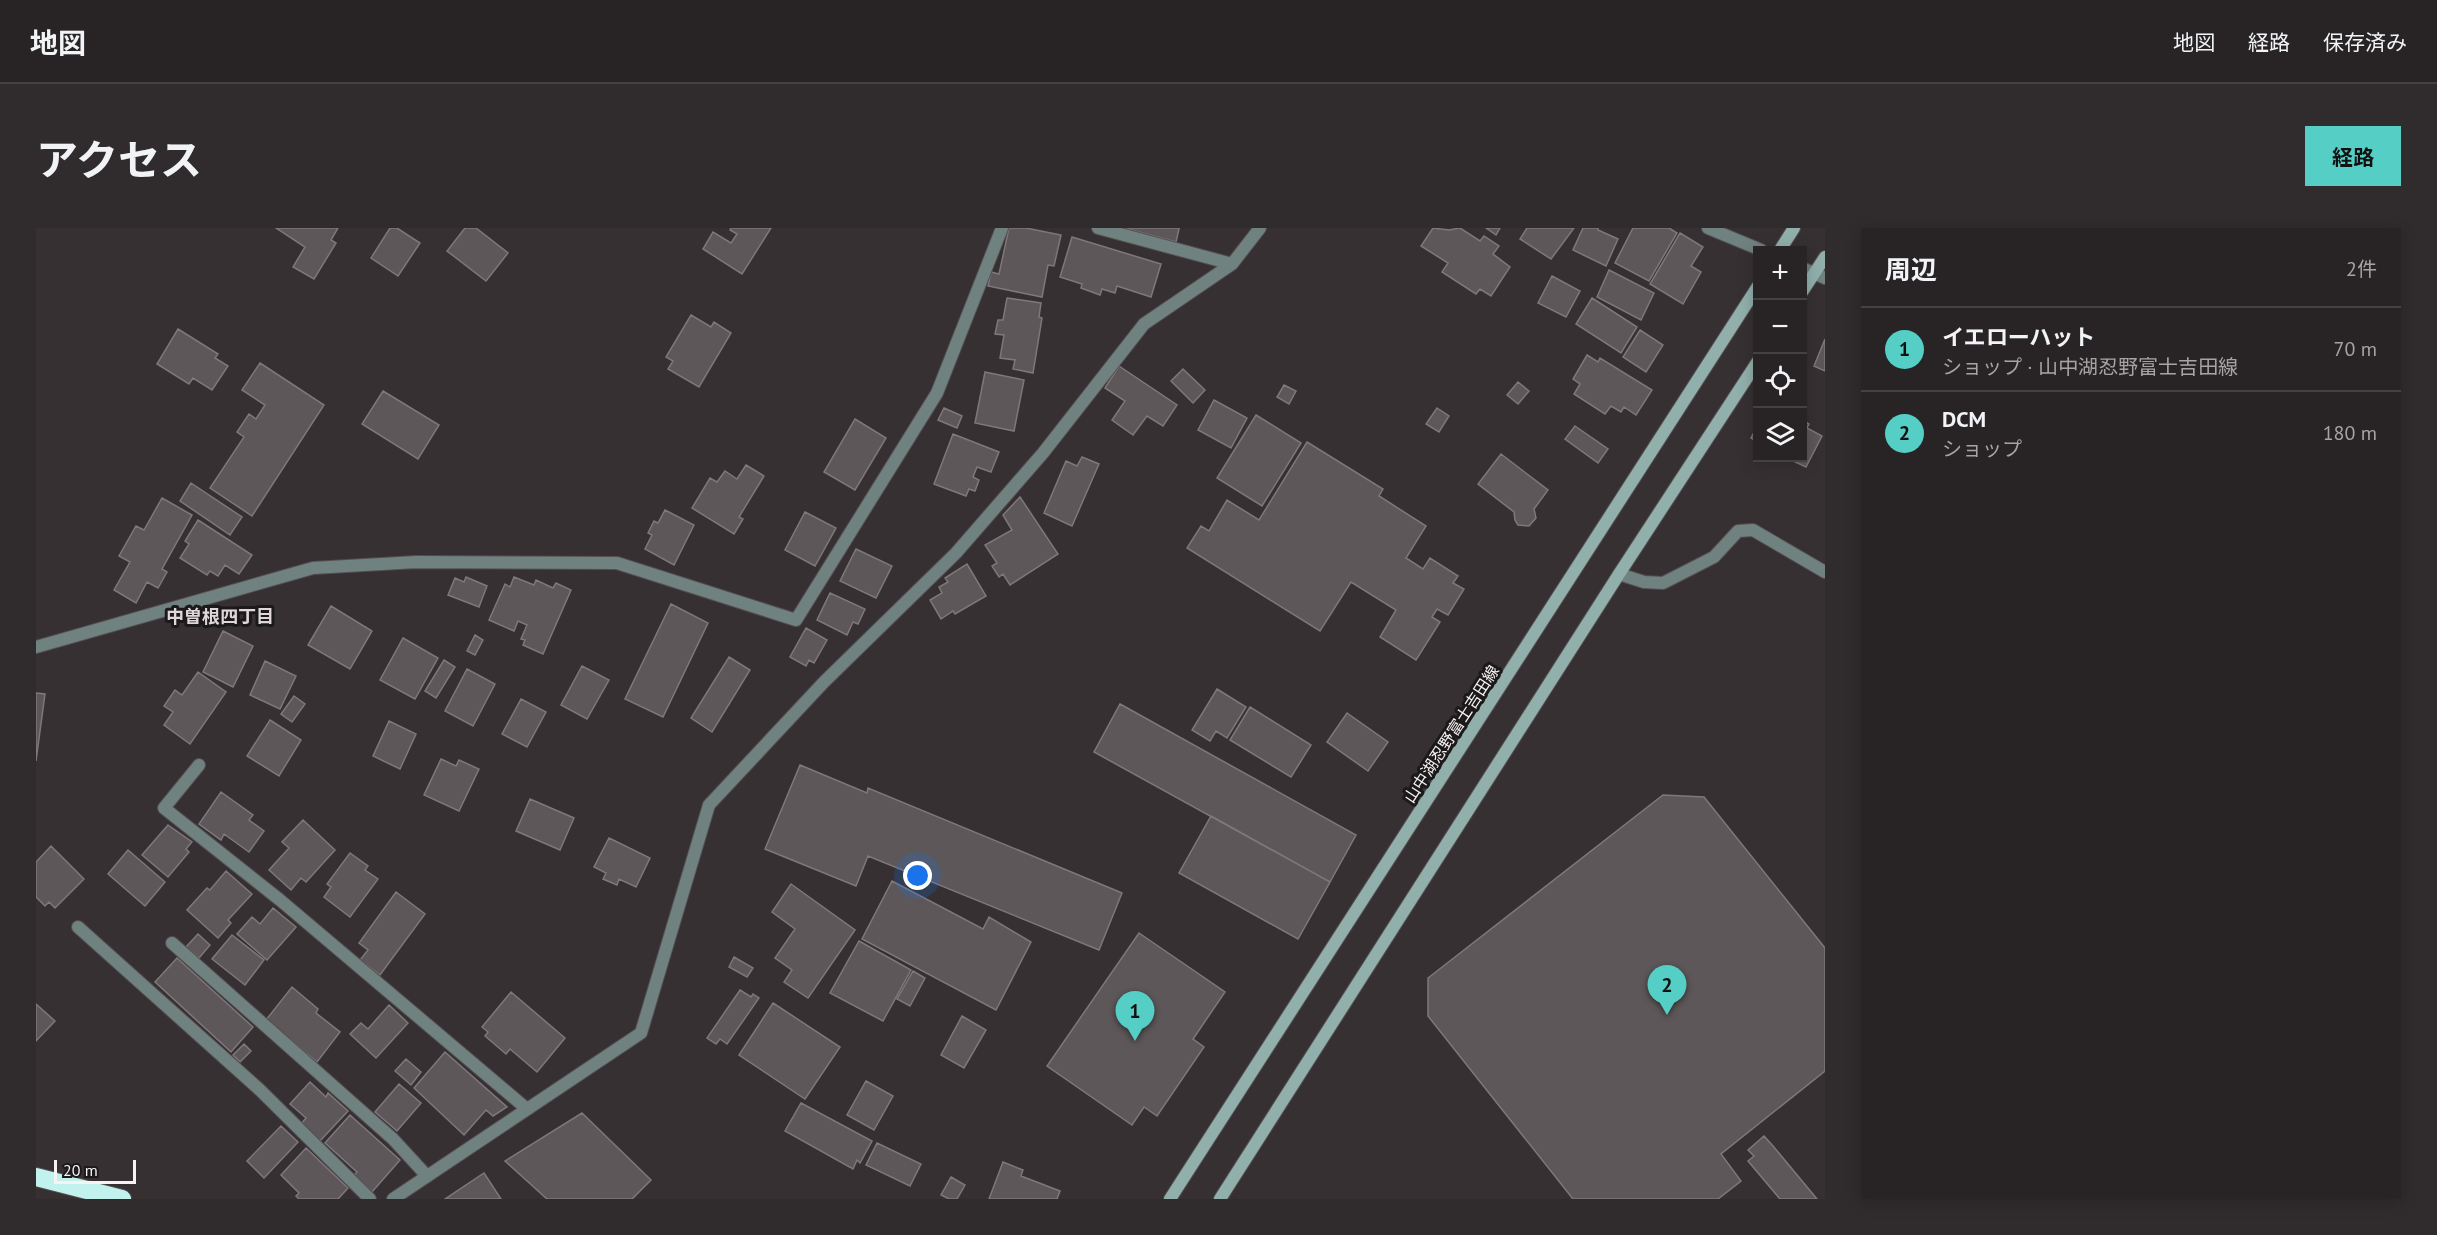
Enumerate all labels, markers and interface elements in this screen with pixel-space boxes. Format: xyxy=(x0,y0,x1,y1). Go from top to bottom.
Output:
text: 地図 xyxy=(30,24,86,61)
text: 地図 xyxy=(2173,29,2215,56)
text: 経路 xyxy=(2248,29,2290,56)
text: 保存済み xyxy=(2323,29,2407,56)
button: 経路 xyxy=(2305,126,2401,186)
text: アクセス xyxy=(36,132,202,187)
map controls xyxy=(1753,246,1807,462)
button: + xyxy=(1753,246,1807,300)
text: 周辺 xyxy=(1885,253,1937,286)
text: 2件 xyxy=(2346,256,2377,282)
button: − xyxy=(1753,300,1807,354)
text: イエローハット xyxy=(1942,323,2095,351)
text: 1 xyxy=(1899,336,1910,362)
text: 70 m xyxy=(2334,336,2377,362)
button: locate xyxy=(1753,354,1807,408)
text: ショップ · 山中湖忍野富士吉田線 xyxy=(1942,354,2238,380)
text: DCM xyxy=(1942,405,1986,433)
button: layers xyxy=(1753,408,1807,462)
text: 2 xyxy=(1899,420,1910,446)
text: 180 m xyxy=(2323,420,2377,446)
text: ショップ xyxy=(1942,436,2022,462)
district label: 中曽根四丁目 xyxy=(166,605,274,628)
street label: 山中湖忍野富士吉田線 xyxy=(1399,661,1503,807)
your location xyxy=(903,861,932,890)
pin: 2 xyxy=(1648,966,1686,1015)
pin: 1 xyxy=(1116,992,1154,1041)
scale bar xyxy=(54,1157,136,1184)
text: 20 m xyxy=(63,1160,98,1180)

